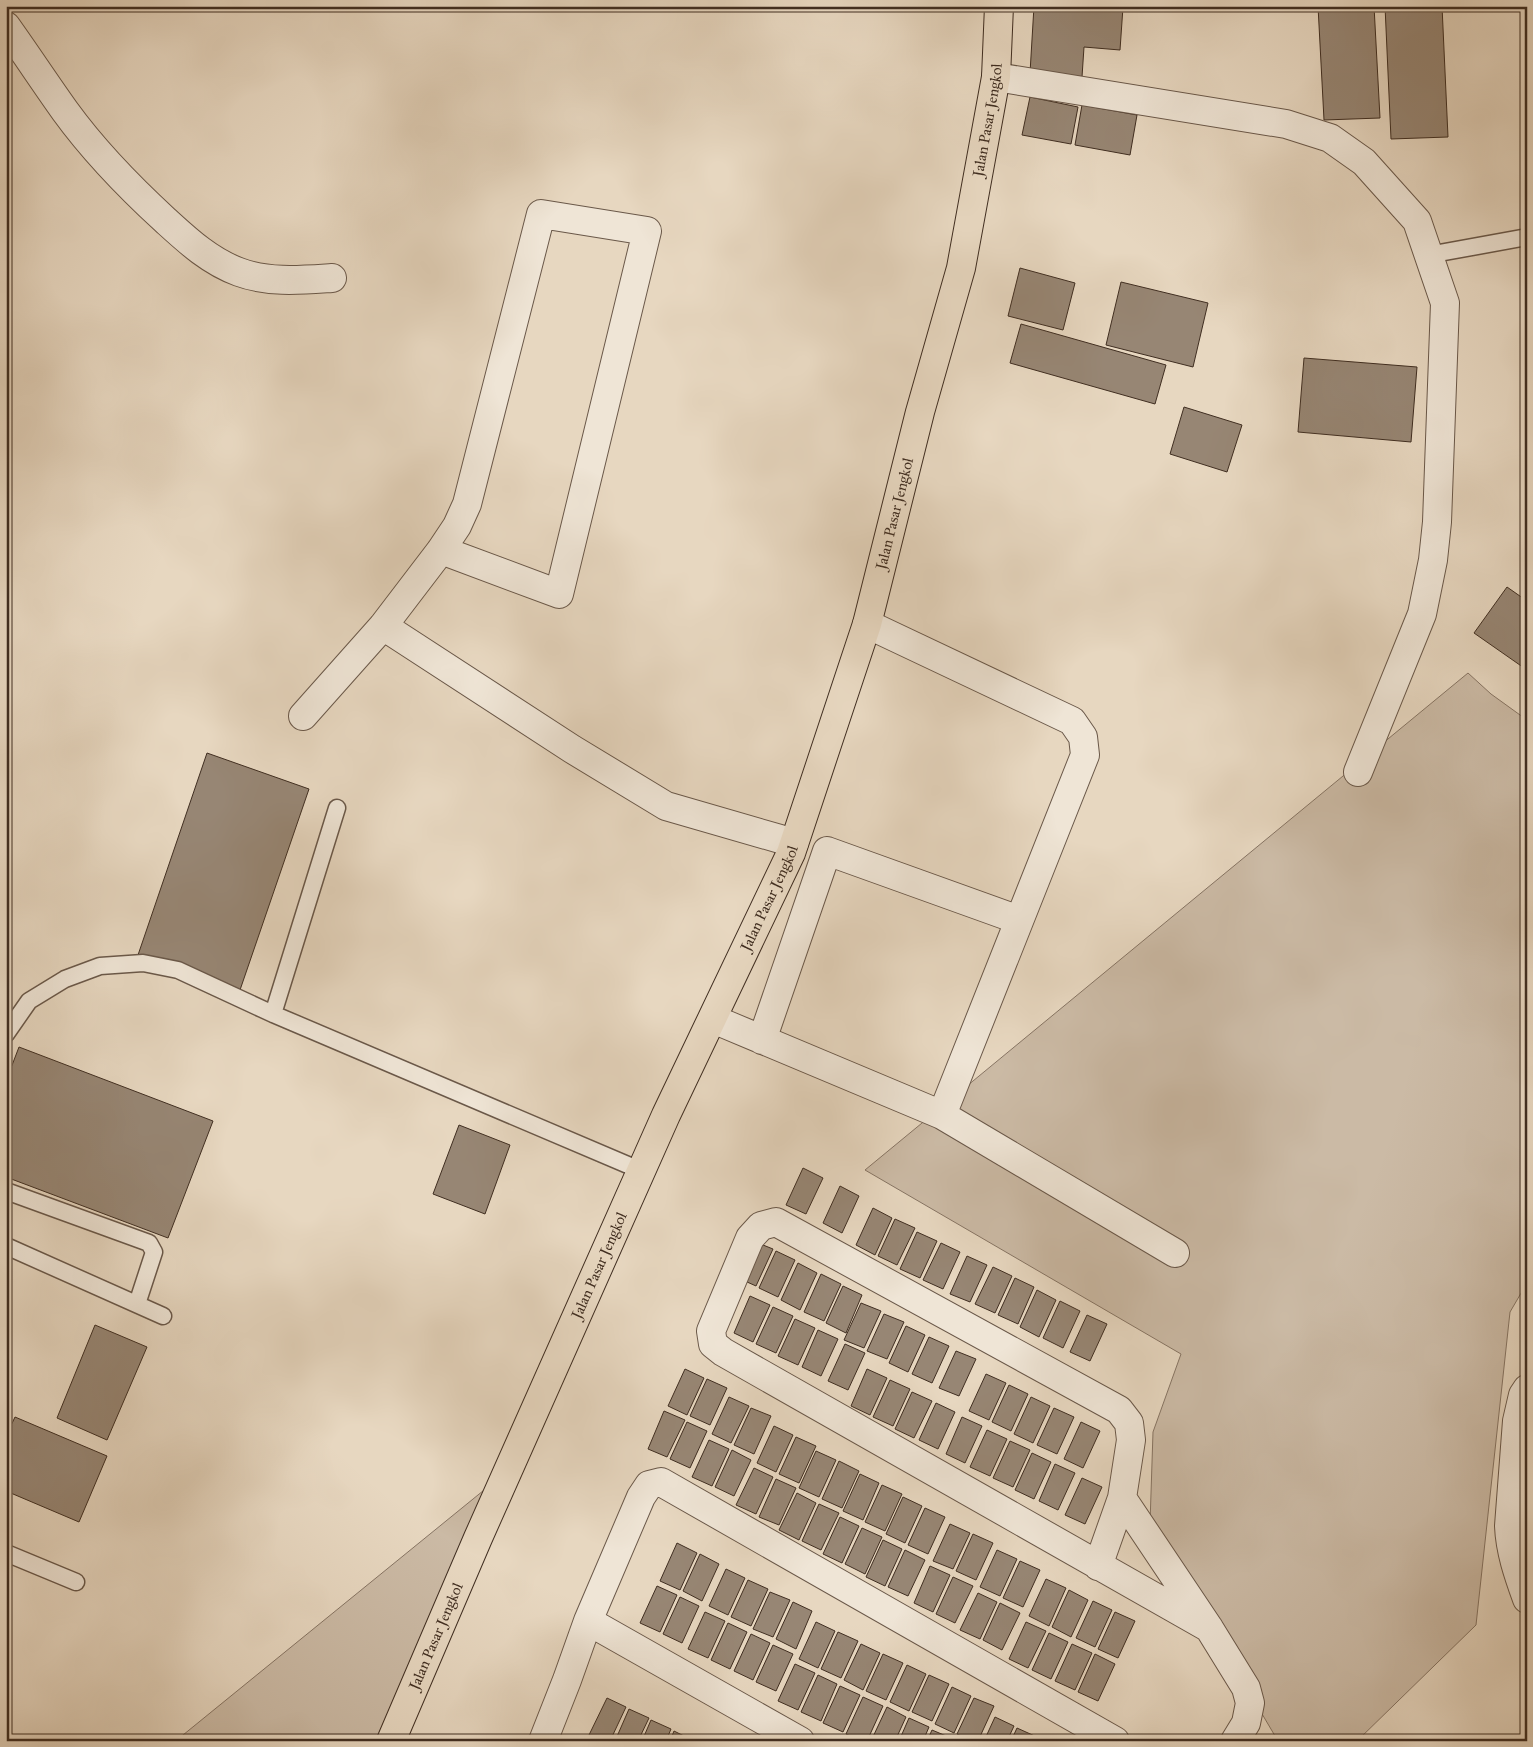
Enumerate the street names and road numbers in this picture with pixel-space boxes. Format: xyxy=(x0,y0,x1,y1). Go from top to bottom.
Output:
street label: Jalan Pasar Jengkol xyxy=(969,62,1006,180)
street label: Jalan Pasar Jengkol xyxy=(871,455,917,574)
street label: Jalan Pasar Jengkol xyxy=(736,842,802,956)
street label: Jalan Pasar Jengkol xyxy=(567,1209,631,1324)
street label: Jalan Pasar Jengkol xyxy=(404,1579,467,1695)

